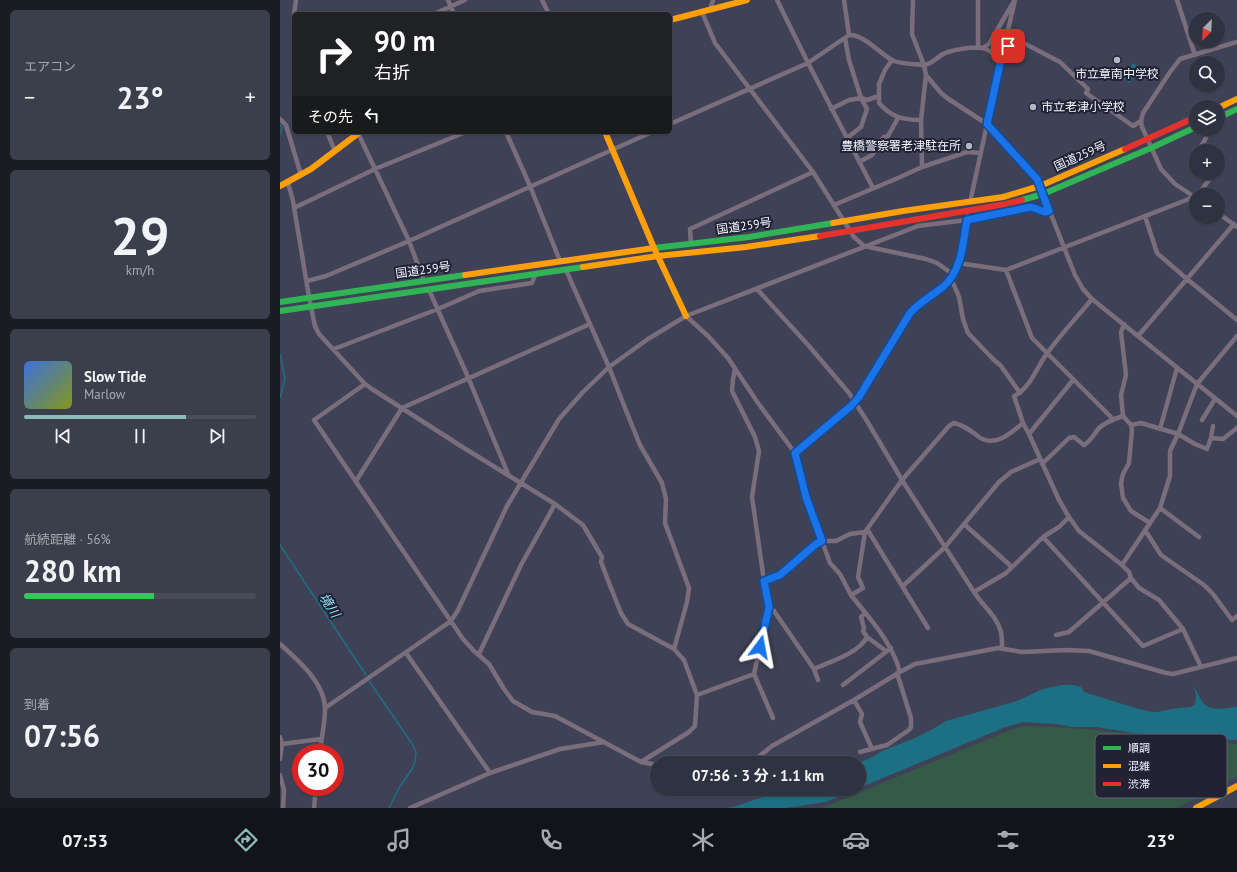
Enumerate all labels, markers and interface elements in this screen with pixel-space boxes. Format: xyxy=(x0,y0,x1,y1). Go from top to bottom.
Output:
north arrow xyxy=(1189,12,1225,48)
map controls xyxy=(1189,12,1225,224)
text: 90 m xyxy=(374,22,435,59)
icon: right xyxy=(308,28,360,80)
pin xyxy=(991,29,1025,63)
icon: arrive xyxy=(997,35,1019,57)
marker: 市立章南中学校 xyxy=(1112,55,1122,65)
button: search xyxy=(1189,56,1225,92)
text: エアコン xyxy=(24,58,76,75)
text: 右折 xyxy=(374,61,410,84)
place label: 市立章南中学校 xyxy=(1075,66,1159,81)
text: 23° xyxy=(116,78,164,117)
text: − xyxy=(24,83,35,111)
text: + xyxy=(245,83,256,111)
place label: 市立老津小学校 xyxy=(1041,99,1125,114)
button: layers xyxy=(1189,100,1225,136)
marker: 市立老津小学校 xyxy=(1028,102,1038,112)
icon: left xyxy=(361,104,383,126)
text: その先 xyxy=(308,107,353,126)
street label: 国道259号 xyxy=(1051,137,1108,174)
place label: 豊橋警察署老津駐在所 xyxy=(841,138,961,153)
marker: 豊橋警察署老津駐在所 xyxy=(964,141,974,151)
button: + xyxy=(1189,144,1225,180)
button: − xyxy=(1189,188,1225,224)
text: 29 xyxy=(111,202,169,269)
street label: 国道259号 xyxy=(715,214,773,237)
street label: 国道259号 xyxy=(394,258,452,281)
text: km/h xyxy=(126,262,154,279)
text: Slow Tide xyxy=(84,367,146,386)
text: Marlow xyxy=(84,386,125,403)
icon: previous xyxy=(52,425,74,447)
icon: pause xyxy=(129,425,151,447)
icon: next xyxy=(206,425,228,447)
text: 航続距離 · 56% xyxy=(24,531,111,548)
text: 280 km xyxy=(24,551,122,590)
water label: 境川 xyxy=(315,590,345,622)
position arrow xyxy=(739,626,781,668)
text: 到着 xyxy=(24,696,50,713)
text: 07:56 xyxy=(24,716,100,755)
legend xyxy=(1095,734,1227,798)
text: 順調 xyxy=(1128,741,1150,755)
speed limit sign: 30 xyxy=(292,744,344,796)
text: 混雑 xyxy=(1128,759,1150,773)
text: 07:56 · 3 分 · 1.1 km xyxy=(692,766,824,785)
text: 渋滞 xyxy=(1128,777,1150,791)
icon: directions xyxy=(232,826,260,854)
icon: music xyxy=(385,826,413,854)
icon: phone xyxy=(537,826,565,854)
icon: climate xyxy=(689,826,717,854)
icon: car xyxy=(842,826,870,854)
icon: filters xyxy=(994,826,1022,854)
text: 07:53 xyxy=(62,829,108,852)
text: 23° xyxy=(1146,829,1175,852)

